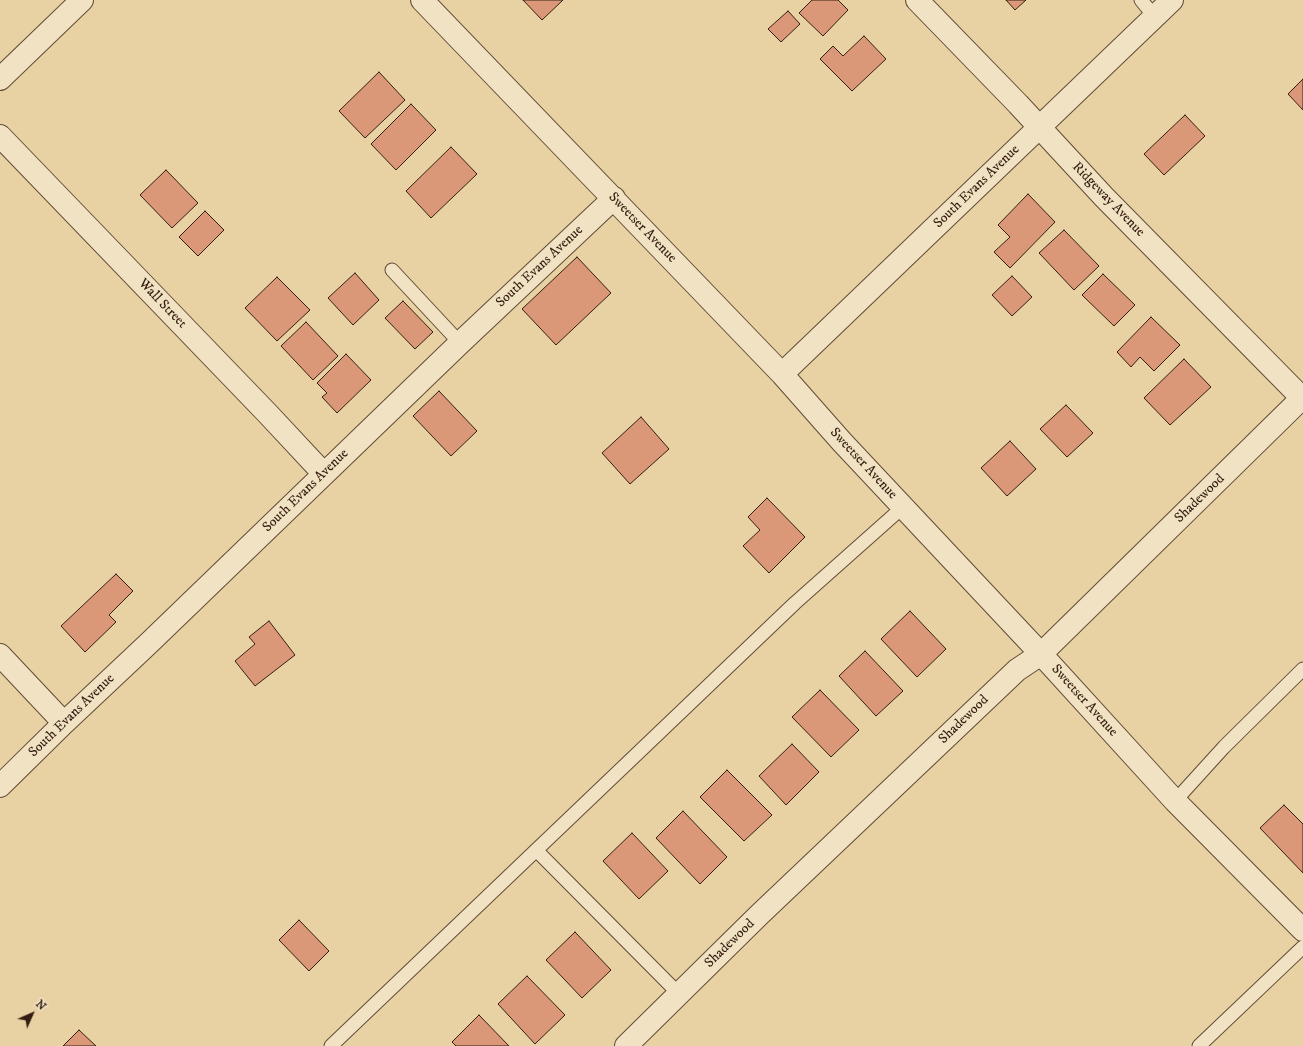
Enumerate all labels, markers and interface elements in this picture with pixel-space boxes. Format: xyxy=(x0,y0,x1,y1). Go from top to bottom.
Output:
street label: South Evans Avenue xyxy=(931,142,1023,232)
street label: Ridgeway Avenue xyxy=(1068,159,1148,241)
street label: Sweetser Avenue xyxy=(604,189,680,267)
street label: South Evans Avenue xyxy=(493,222,587,312)
street label: Wall Street xyxy=(134,276,190,332)
street label: Sweetser Avenue xyxy=(826,425,900,503)
street label: South Evans Avenue xyxy=(260,446,352,536)
street label: Shadewood xyxy=(1172,471,1228,527)
street label: Sweetser Avenue xyxy=(1047,661,1121,741)
street label: South Evans Avenue xyxy=(26,671,118,761)
street label: Shadewood xyxy=(936,692,992,748)
street label: Shadewood xyxy=(702,916,758,972)
north arrow xyxy=(12,994,52,1034)
text: N xyxy=(32,997,49,1014)

